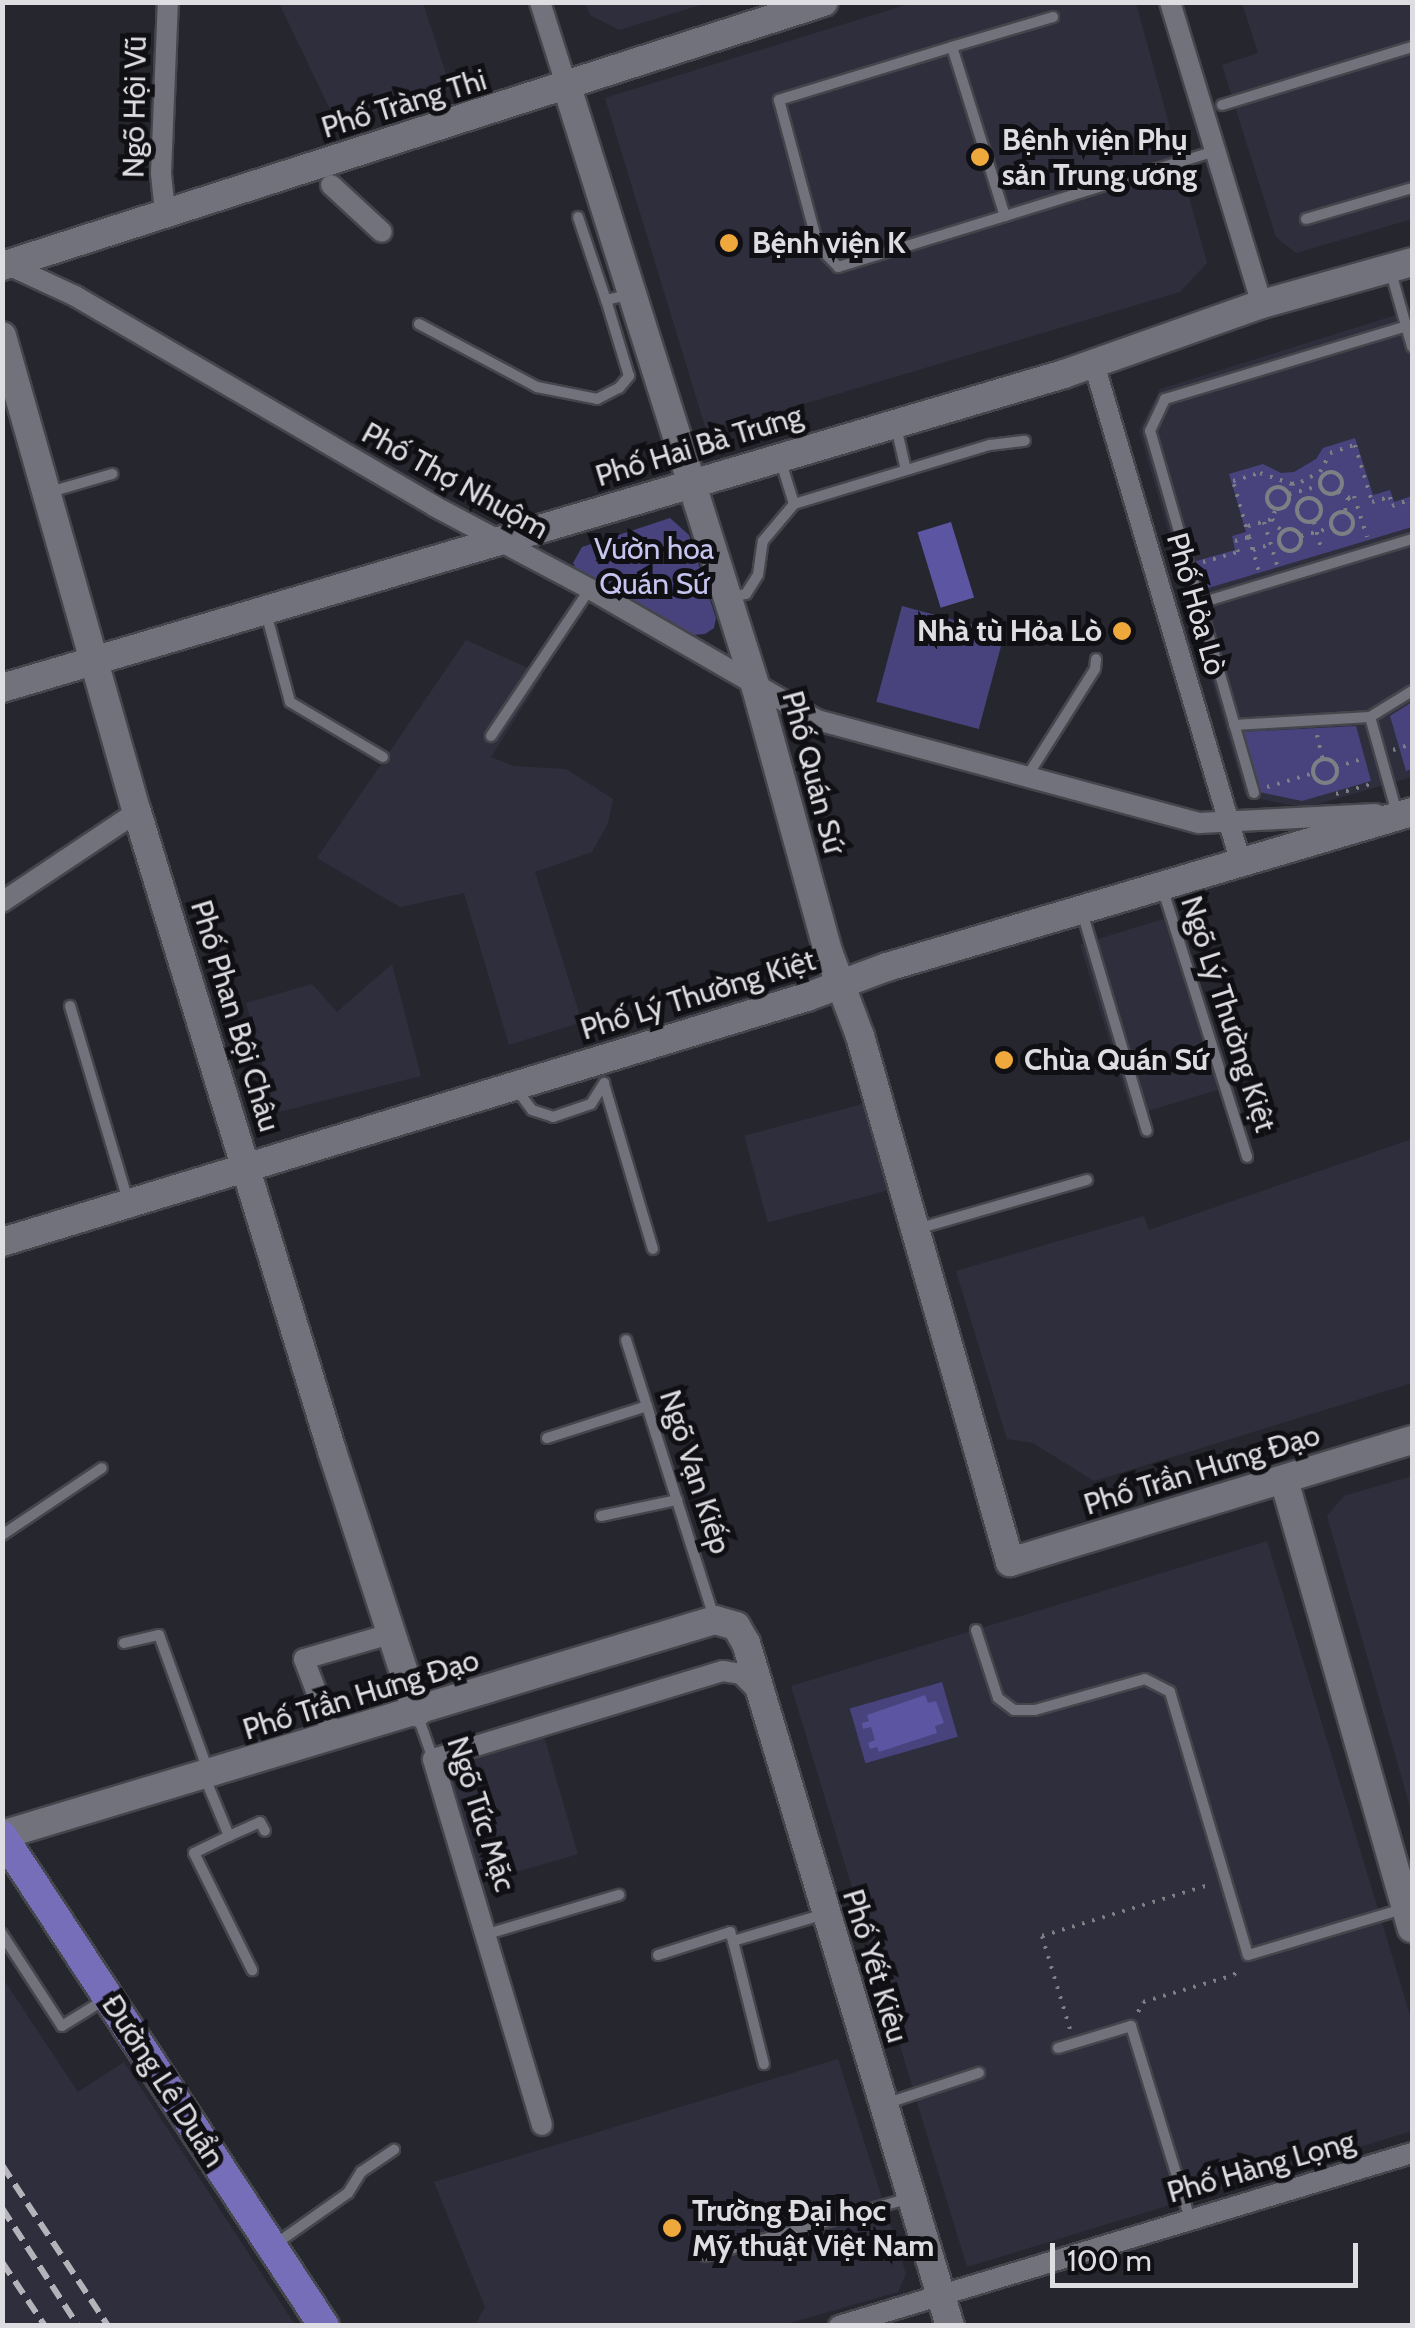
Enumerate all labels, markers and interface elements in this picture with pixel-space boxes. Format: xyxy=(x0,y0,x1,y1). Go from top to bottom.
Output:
street label: Ngõ Hội Vũ xyxy=(116,36,154,178)
street label: Phố Tràng Thi xyxy=(317,62,491,146)
place label: Bệnh viện Phụ sản Trung ương xyxy=(1002,122,1197,192)
marker: Bệnh viện Phụ sản Trung ương xyxy=(967,144,993,170)
place label: Bệnh viện K xyxy=(752,225,906,261)
marker: Bệnh viện K xyxy=(716,230,742,256)
street label: Phố Hai Bà Trưng xyxy=(591,397,807,495)
street label: Phố Thợ Nhuộm xyxy=(356,415,554,547)
street label: Phố Hỏa Lò xyxy=(1159,529,1233,679)
park label: Vườn hoa Quán Sứ xyxy=(594,531,714,602)
place label: Nhà tù Hỏa Lò xyxy=(917,613,1102,649)
marker: Nhà tù Hỏa Lò xyxy=(1111,620,1133,642)
street label: Phố Quán Sứ xyxy=(774,687,852,857)
street label: Ngõ Lý Thường Kiệt xyxy=(1173,892,1283,1136)
street label: Phố Phan Bội Châu xyxy=(183,896,287,1136)
street label: Phố Lý Thường Kiệt xyxy=(576,942,820,1048)
place label: Chùa Quán Sứ xyxy=(1024,1042,1208,1078)
marker: Chùa Quán Sứ xyxy=(993,1049,1015,1071)
street label: Ngõ Vạn Kiếp xyxy=(652,1386,738,1558)
street label: Phố Trần Hưng Đạo xyxy=(1080,1417,1324,1523)
street label: Phố Trần Hưng Đạo xyxy=(239,1642,483,1748)
street label: Ngõ Tức Mặc xyxy=(439,1732,523,1896)
street label: Phố Yết Kiêu xyxy=(835,1885,915,2047)
street label: Đường Lê Duẩn xyxy=(94,1988,232,2174)
street label: Phố Hàng Lọng xyxy=(1163,2123,1359,2211)
place label: Trường Đại học Mỹ thuật Việt Nam xyxy=(692,2193,934,2264)
marker: Trường Đại học Mỹ thuật Việt Nam xyxy=(661,2217,683,2239)
scale bar xyxy=(1055,2223,1362,2285)
text: 100 m xyxy=(1067,2242,1152,2279)

